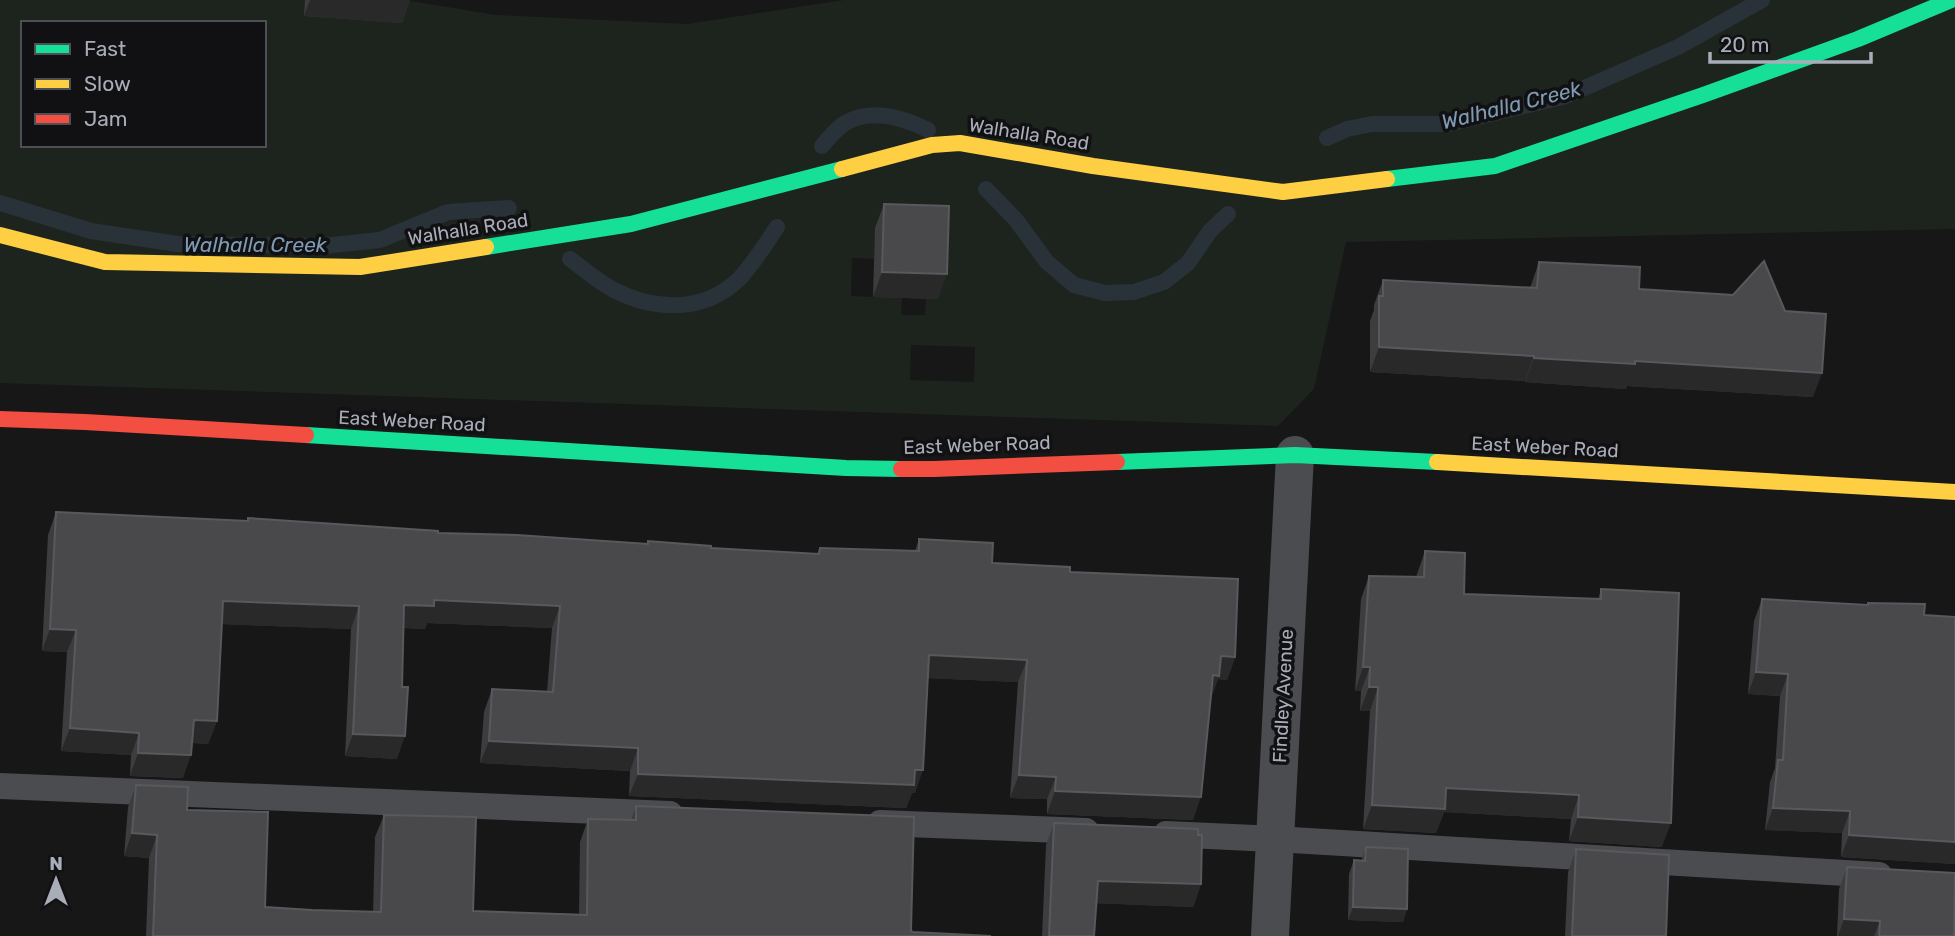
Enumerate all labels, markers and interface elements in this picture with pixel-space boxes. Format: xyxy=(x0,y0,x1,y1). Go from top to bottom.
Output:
legend xyxy=(21,21,266,147)
scale bar xyxy=(1710,21,1871,65)
text: 20 m xyxy=(1720,32,1769,57)
text: Fast xyxy=(84,36,126,61)
text: Slow xyxy=(84,71,131,96)
water label: Walhalla Creek xyxy=(1439,75,1585,134)
text: Jam xyxy=(84,106,128,131)
street label: Walhalla Road xyxy=(967,113,1091,155)
street label: Walhalla Road xyxy=(406,208,530,250)
water label: Walhalla Creek xyxy=(183,232,328,257)
street label: East Weber Road xyxy=(338,406,486,436)
street label: East Weber Road xyxy=(903,431,1051,459)
street label: East Weber Road xyxy=(1471,432,1619,462)
street label: Findley Avenue xyxy=(1268,628,1298,764)
north arrow xyxy=(21,845,91,915)
text: N xyxy=(49,852,63,875)

